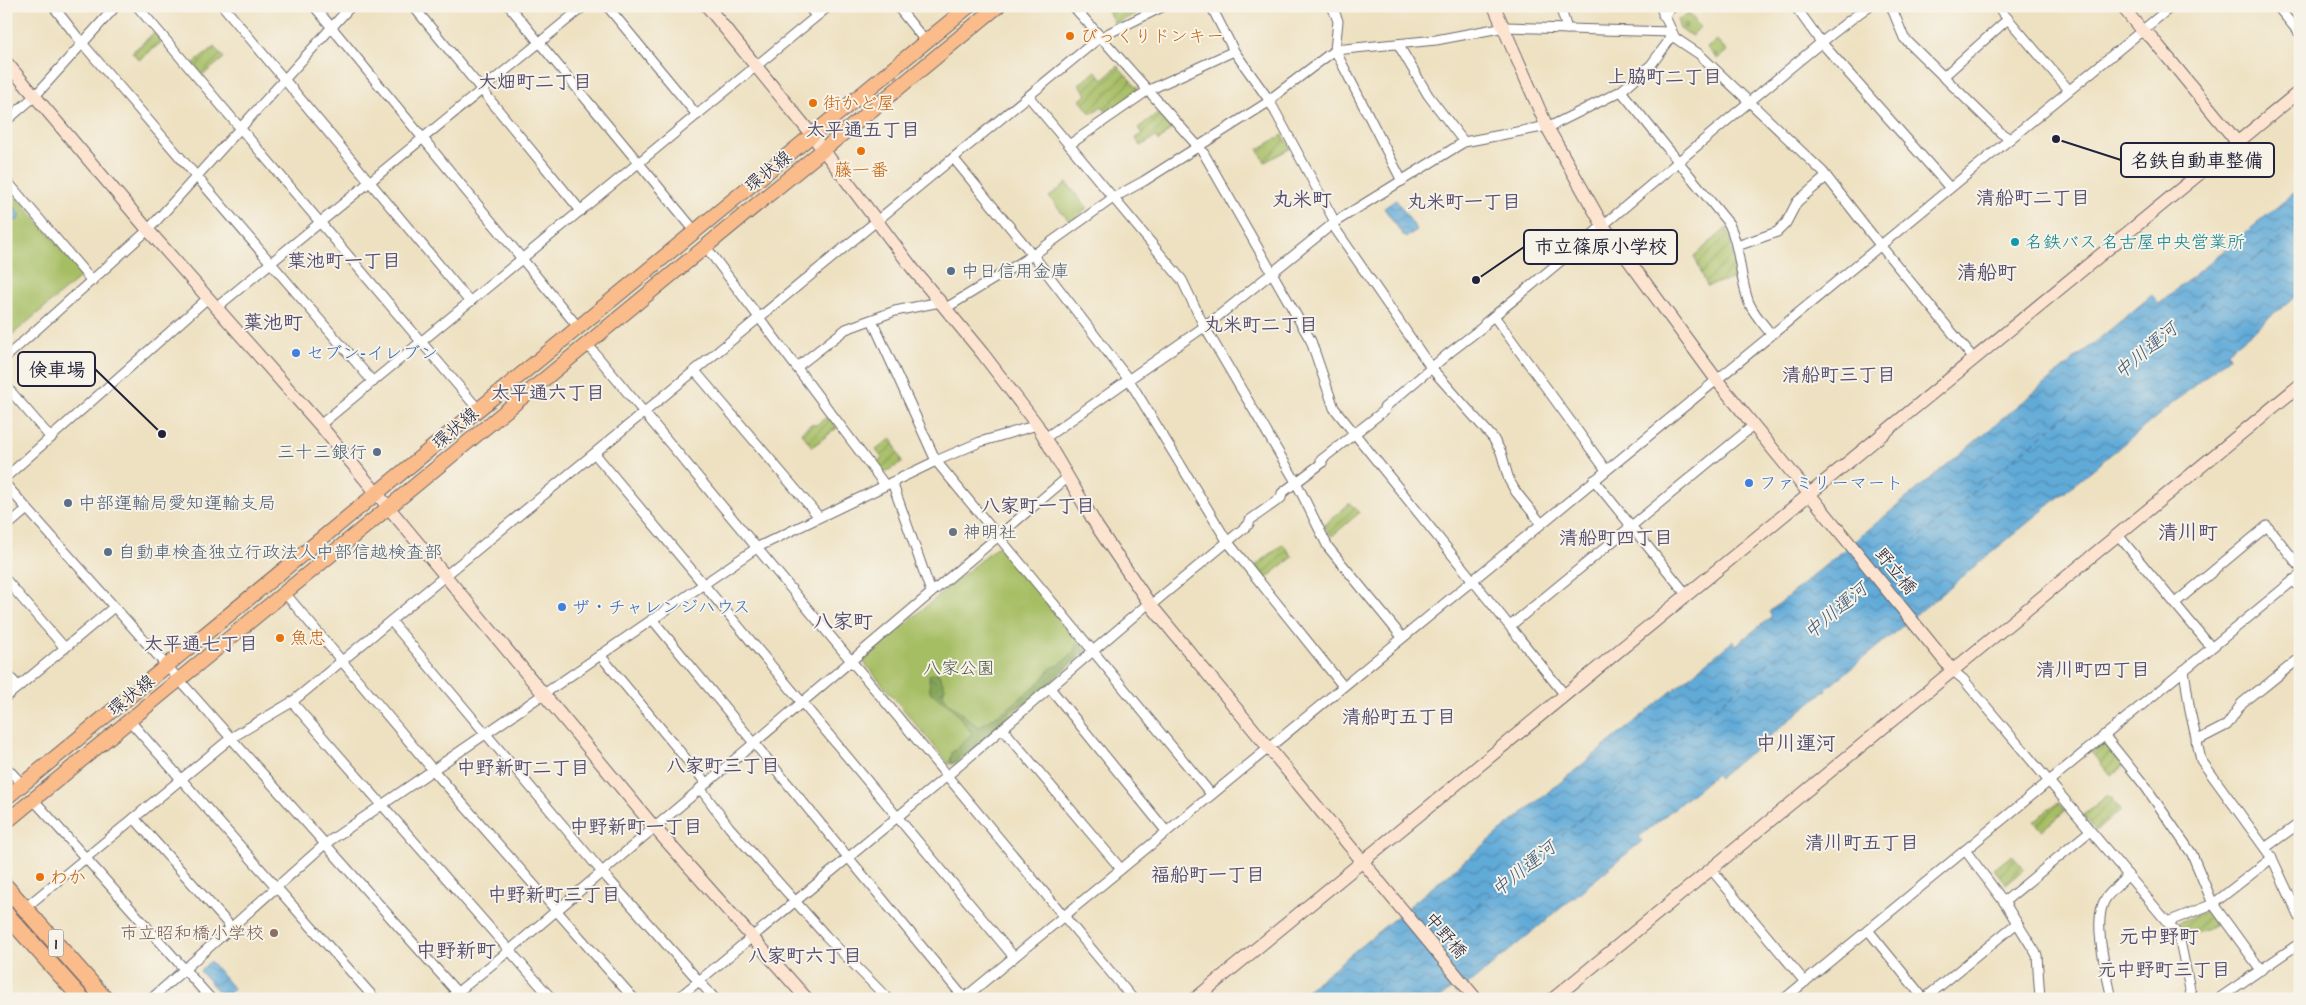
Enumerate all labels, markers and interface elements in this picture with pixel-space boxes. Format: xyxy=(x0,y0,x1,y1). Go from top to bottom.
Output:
place label: びっくりドンキー xyxy=(1080,26,1224,51)
marker: びっくりドンキー xyxy=(1064,30,1076,42)
district label: 上脇町二丁目 xyxy=(1608,66,1722,93)
district label: 大畑町二丁目 xyxy=(478,71,592,98)
place label: 街かど屋 xyxy=(823,93,895,118)
marker: 街かど屋 xyxy=(807,97,819,109)
district label: 太平通五丁目 xyxy=(806,119,920,146)
callout: 名鉄自動車整備 xyxy=(2121,143,2274,177)
marker: 藤一番 xyxy=(855,145,867,157)
street label: 環状線 xyxy=(741,146,798,200)
text: 名鉄自動車整備 xyxy=(2130,150,2264,177)
place label: 藤一番 xyxy=(834,160,888,185)
district label: 清船町二丁目 xyxy=(1976,187,2090,214)
district label: 丸米町 xyxy=(1272,188,1332,216)
district label: 丸米町一丁目 xyxy=(1407,191,1521,218)
callout: 市立篠原小学校 xyxy=(1524,230,1677,264)
place label: 名鉄バス 名古屋中央営業所 xyxy=(2025,232,2245,257)
text: 市立篠原小学校 xyxy=(1534,236,1668,263)
marker: 名鉄バス 名古屋中央営業所 xyxy=(2009,236,2021,248)
district label: 葉池町一丁目 xyxy=(287,250,401,277)
place label: 中日信用金庫 xyxy=(961,261,1069,286)
district label: 清船町 xyxy=(1957,261,2017,289)
marker: 中日信用金庫 xyxy=(945,265,957,277)
district label: 葉池町 xyxy=(243,311,303,339)
district label: 丸米町二丁目 xyxy=(1204,314,1318,341)
water label: 中川運河 xyxy=(2109,316,2187,387)
place label: セブン-イレブン xyxy=(306,343,438,368)
marker: セブン-イレブン xyxy=(290,347,302,359)
callout: 倹車場 xyxy=(18,352,95,386)
text: 倹車場 xyxy=(28,359,86,386)
district label: 清船町三丁目 xyxy=(1782,364,1896,391)
district label: 太平通六丁目 xyxy=(491,382,605,409)
street label: 環状線 xyxy=(428,403,485,457)
place label: 三十三銀行 xyxy=(277,442,367,467)
marker: 三十三銀行 xyxy=(371,446,383,458)
place label: ファミリーマート xyxy=(1759,473,1903,498)
marker: ファミリーマート xyxy=(1743,477,1755,489)
place label: 中部運輸局愛知運輸支局 xyxy=(78,493,276,518)
district label: 八家町一丁目 xyxy=(981,495,1095,522)
marker: 中部運輸局愛知運輸支局 xyxy=(62,497,74,509)
district label: 清川町 xyxy=(2158,521,2218,549)
place label: 神明社 xyxy=(963,522,1017,547)
marker: 神明社 xyxy=(947,526,959,538)
district label: 清船町四丁目 xyxy=(1559,527,1673,554)
place label: 自動車検査独立行政法人中部信越検査部 xyxy=(118,542,442,567)
street label: 野立橋 xyxy=(1867,544,1921,601)
marker: 自動車検査独立行政法人中部信越検査部 xyxy=(102,546,114,558)
water label: 中川運河 xyxy=(1799,576,1877,647)
place label: ザ・チャレンジハウス xyxy=(572,597,751,622)
marker: ザ・チャレンジハウス xyxy=(556,601,568,613)
district label: 八家町 xyxy=(813,610,873,638)
place label: 魚忠 xyxy=(290,628,326,653)
marker: 魚忠 xyxy=(274,632,286,644)
district label: 太平通七丁目 xyxy=(144,633,258,660)
park label: 八家公園 xyxy=(923,658,995,683)
district label: 清川町四丁目 xyxy=(2036,659,2150,686)
street label: 環状線 xyxy=(104,670,161,724)
district label: 清船町五丁目 xyxy=(1342,706,1456,733)
district label: 中川運河 xyxy=(1756,732,1836,760)
district label: 八家町三丁目 xyxy=(666,755,780,782)
district label: 中野新町二丁目 xyxy=(456,757,590,784)
district label: 中野新町一丁目 xyxy=(569,816,703,843)
district label: 清川町五丁目 xyxy=(1805,832,1919,859)
water label: 中川運河 xyxy=(1487,834,1566,905)
district label: 福船町一丁目 xyxy=(1151,864,1265,891)
place label: わか xyxy=(50,867,86,892)
marker: わか xyxy=(34,871,46,883)
district label: 中野新町三丁目 xyxy=(487,884,621,911)
street label: 中野橋 xyxy=(1417,908,1471,965)
place label: 市立昭和橋小学校 xyxy=(120,923,264,948)
district label: 元中野町 xyxy=(2119,925,2199,953)
marker: 市立昭和橋小学校 xyxy=(268,927,280,939)
road number: 1 xyxy=(48,930,64,956)
district label: 中野新町 xyxy=(416,939,496,967)
district label: 八家町六丁目 xyxy=(748,945,862,972)
district label: 元中野町三丁目 xyxy=(2097,959,2231,986)

